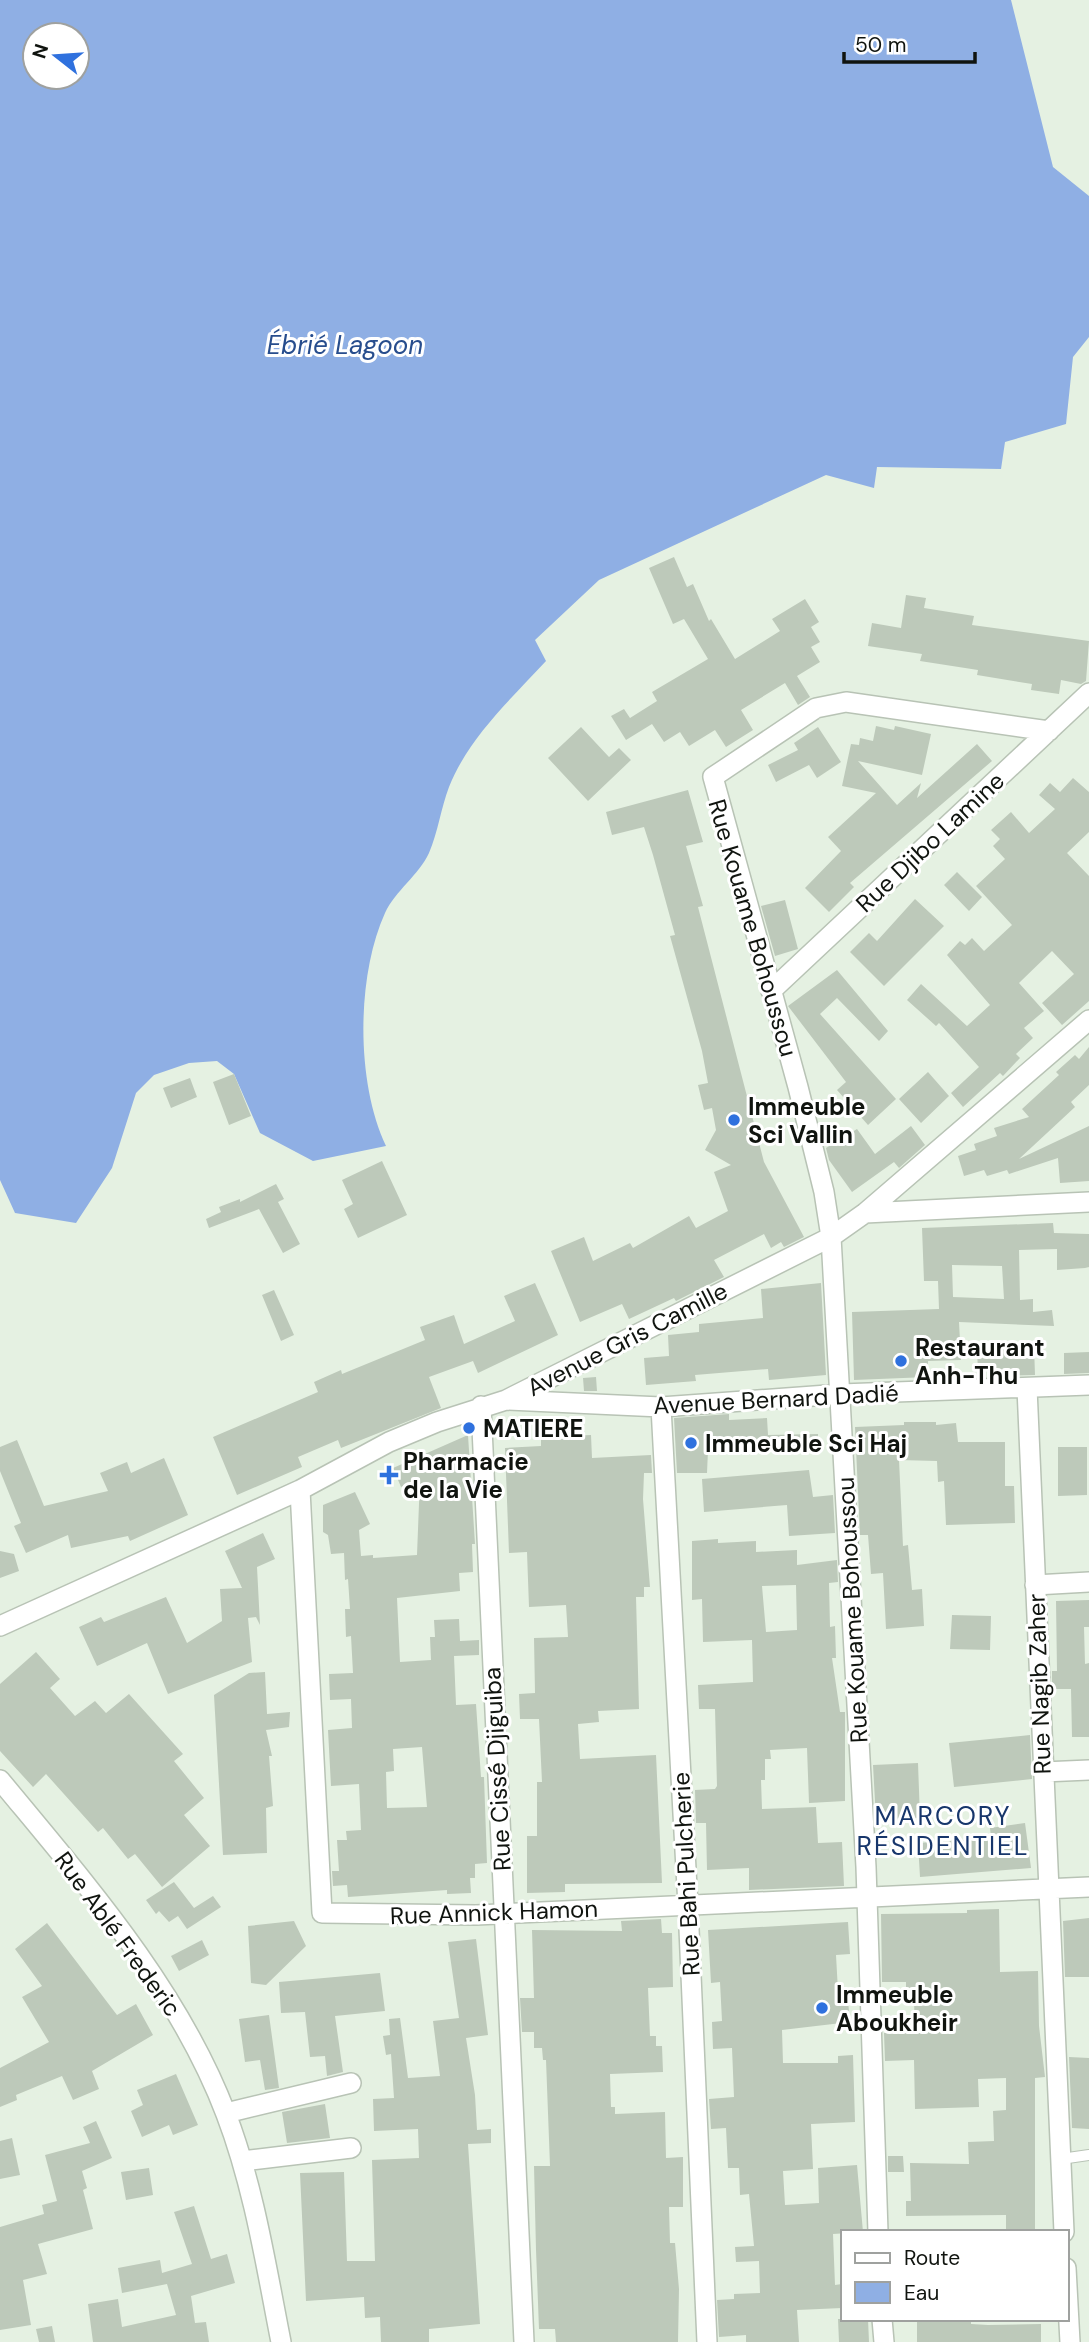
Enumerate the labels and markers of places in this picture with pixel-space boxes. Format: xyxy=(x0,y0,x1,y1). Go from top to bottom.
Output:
place label: Immeuble Sci Vallin xyxy=(748,1091,866,1150)
marker: Immeuble Sci Vallin xyxy=(726,1112,742,1128)
place label: Restaurant Anh-Thu xyxy=(915,1332,1045,1391)
marker: Restaurant Anh-Thu xyxy=(893,1353,909,1369)
place label: MATIERE xyxy=(483,1413,584,1444)
marker: MATIERE xyxy=(461,1420,477,1436)
place label: Immeuble Sci Haj xyxy=(705,1428,907,1459)
marker: Immeuble Sci Haj xyxy=(683,1435,699,1451)
place label: Pharmacie de la Vie xyxy=(403,1446,529,1505)
marker: Pharmacie de la Vie xyxy=(381,1467,397,1483)
place label: Immeuble Aboukheir xyxy=(836,1979,958,2038)
marker: Immeuble Aboukheir xyxy=(814,2000,830,2016)

